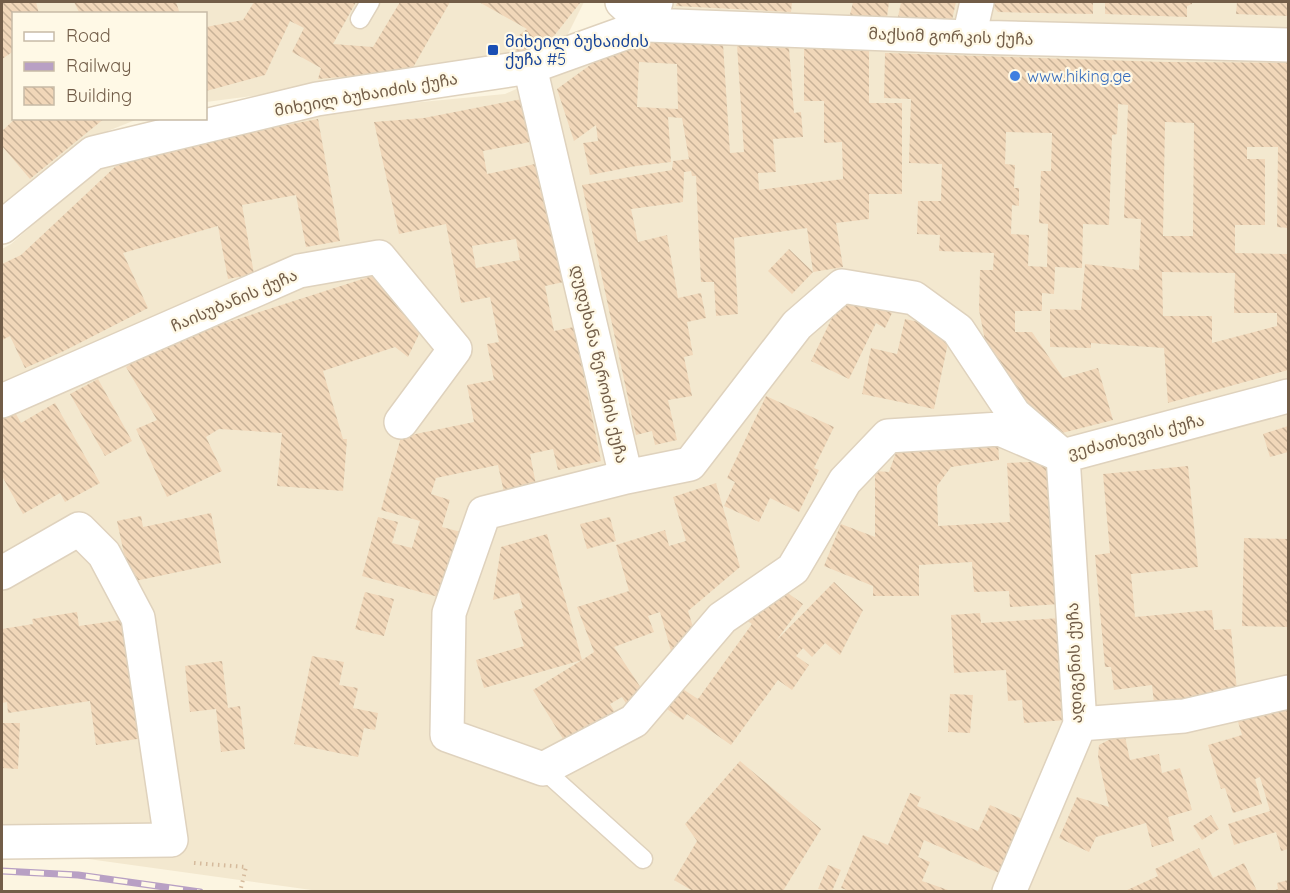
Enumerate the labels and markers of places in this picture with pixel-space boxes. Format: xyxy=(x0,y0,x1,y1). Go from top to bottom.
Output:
place label: მიხეილ ბუხაიძის ქუჩა #5 xyxy=(505,31,649,69)
marker: მიხეილ ბუხაიძის ქუჩა #5 xyxy=(486,43,500,57)
place label: www.hiking.ge xyxy=(1027,66,1131,86)
marker: www.hiking.ge xyxy=(1008,69,1022,83)

